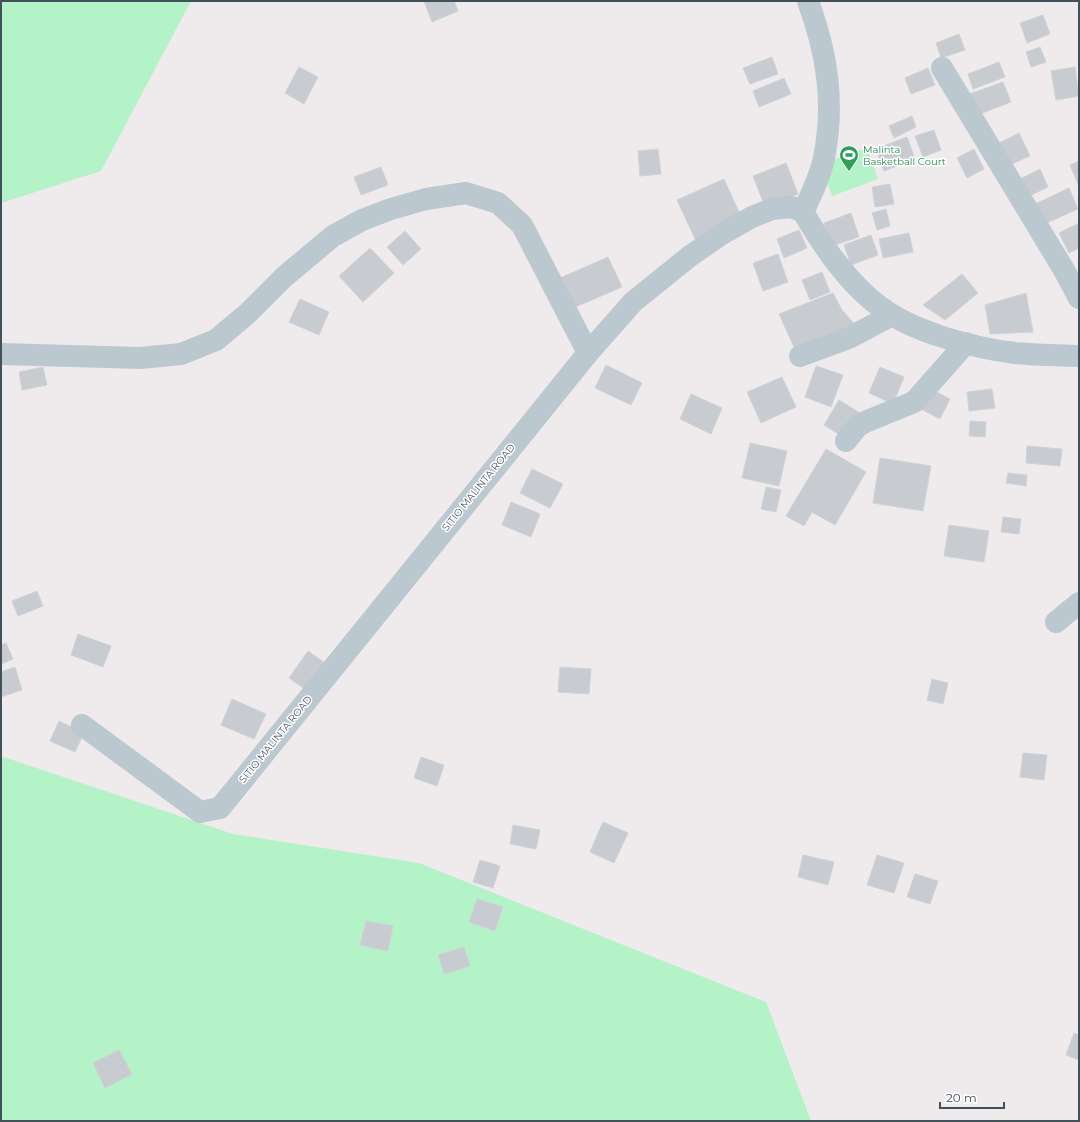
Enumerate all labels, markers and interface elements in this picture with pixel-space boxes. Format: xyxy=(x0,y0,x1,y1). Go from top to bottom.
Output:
place label: Malinta Basketball Court xyxy=(863,143,946,168)
sports icon: Malinta Basketball Court xyxy=(838,144,860,172)
street label: SITIO MALINTA ROAD xyxy=(439,441,518,534)
street label: SITIO MALINTA ROAD xyxy=(236,693,315,786)
scale bar xyxy=(940,1084,1004,1110)
text: 20 m xyxy=(946,1090,977,1105)

